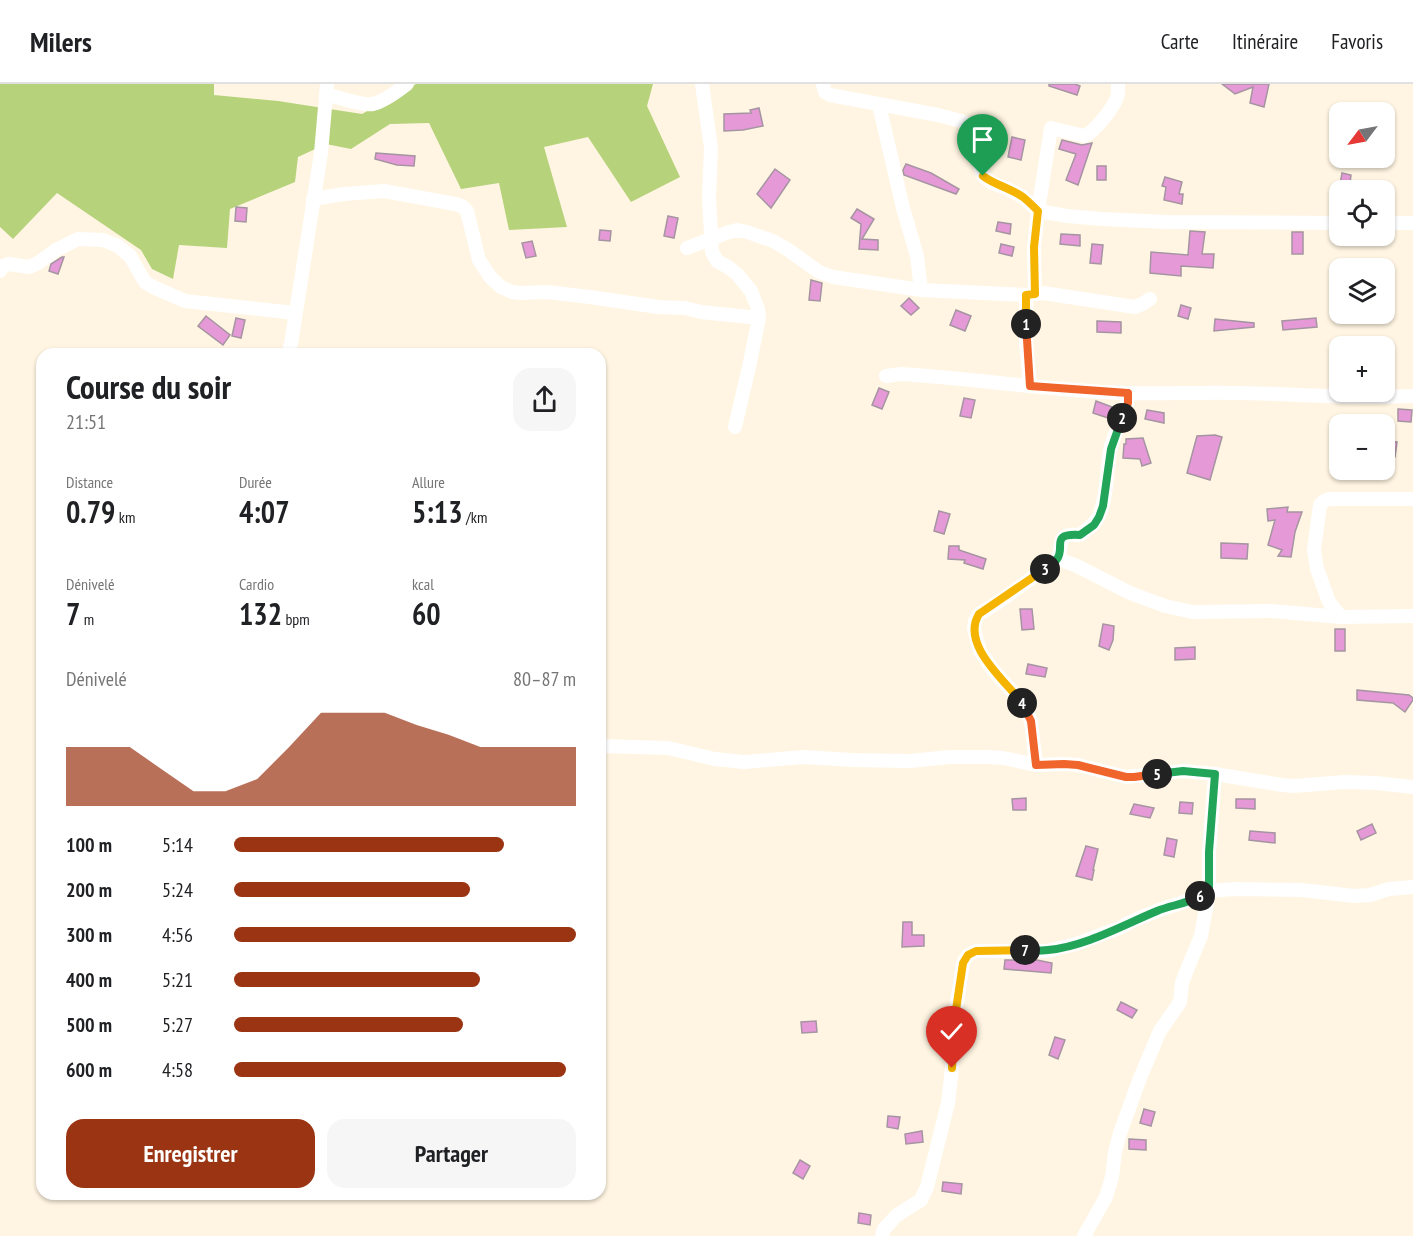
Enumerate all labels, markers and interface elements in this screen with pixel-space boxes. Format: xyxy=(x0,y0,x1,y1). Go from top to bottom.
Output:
text: Milers xyxy=(30,23,92,60)
text: Carte xyxy=(1161,28,1199,55)
text: Itinéraire xyxy=(1232,28,1298,55)
text: Favoris xyxy=(1331,28,1383,55)
north arrow xyxy=(1329,102,1395,168)
map controls xyxy=(1329,102,1395,480)
pin xyxy=(957,114,1008,176)
icon: arrive xyxy=(966,123,999,156)
button: locate xyxy=(1329,180,1395,246)
button: layers xyxy=(1329,258,1395,324)
pin: 1 xyxy=(1011,309,1041,339)
text: 1 xyxy=(1022,314,1030,334)
button: + xyxy=(1329,336,1395,402)
text: Course du soir xyxy=(66,365,231,408)
button: share xyxy=(513,368,576,431)
pin: 2 xyxy=(1107,403,1137,433)
text: 2 xyxy=(1118,408,1126,428)
text: 21:51 xyxy=(66,409,106,435)
button: − xyxy=(1329,414,1395,480)
text: Distance xyxy=(66,472,113,492)
text: Durée xyxy=(239,472,272,492)
text: Allure xyxy=(412,472,445,492)
text: 0.79 xyxy=(66,492,115,531)
text: 4:07 xyxy=(239,492,290,531)
text: 5:13 xyxy=(412,492,463,531)
text: km xyxy=(115,507,135,527)
text: /km xyxy=(463,507,487,527)
pin: 3 xyxy=(1030,554,1060,584)
text: 3 xyxy=(1041,559,1049,579)
text: Dénivelé xyxy=(66,574,115,594)
text: Cardio xyxy=(239,574,274,594)
text: kcal xyxy=(412,574,434,594)
text: 7 xyxy=(66,594,80,633)
text: 132 xyxy=(239,594,282,633)
text: 60 xyxy=(412,594,441,633)
text: m xyxy=(80,609,94,629)
text: bpm xyxy=(282,609,310,629)
text: Dénivelé xyxy=(66,666,127,692)
text: 80–87 m xyxy=(513,666,576,692)
pin: 4 xyxy=(1007,688,1037,718)
text: 4 xyxy=(1018,693,1026,713)
pin: 5 xyxy=(1142,759,1172,789)
text: 5 xyxy=(1153,764,1161,784)
text: 100 m xyxy=(66,832,112,858)
text: 5:14 xyxy=(162,832,193,858)
text: 200 m xyxy=(66,877,112,903)
text: 5:24 xyxy=(162,877,193,903)
pin: 6 xyxy=(1185,881,1215,911)
text: 6 xyxy=(1196,886,1204,906)
text: 300 m xyxy=(66,922,112,948)
text: 4:56 xyxy=(162,922,193,948)
pin: 7 xyxy=(1010,935,1040,965)
text: 7 xyxy=(1021,940,1029,960)
text: 400 m xyxy=(66,967,112,993)
text: 5:21 xyxy=(162,967,193,993)
pin xyxy=(926,1006,977,1068)
text: 500 m xyxy=(66,1012,112,1038)
text: 5:27 xyxy=(162,1012,193,1038)
icon: check xyxy=(935,1015,968,1048)
text: 600 m xyxy=(66,1057,112,1083)
text: 4:58 xyxy=(162,1057,193,1083)
button: Enregistrer xyxy=(66,1119,315,1188)
button: Partager xyxy=(327,1119,576,1188)

